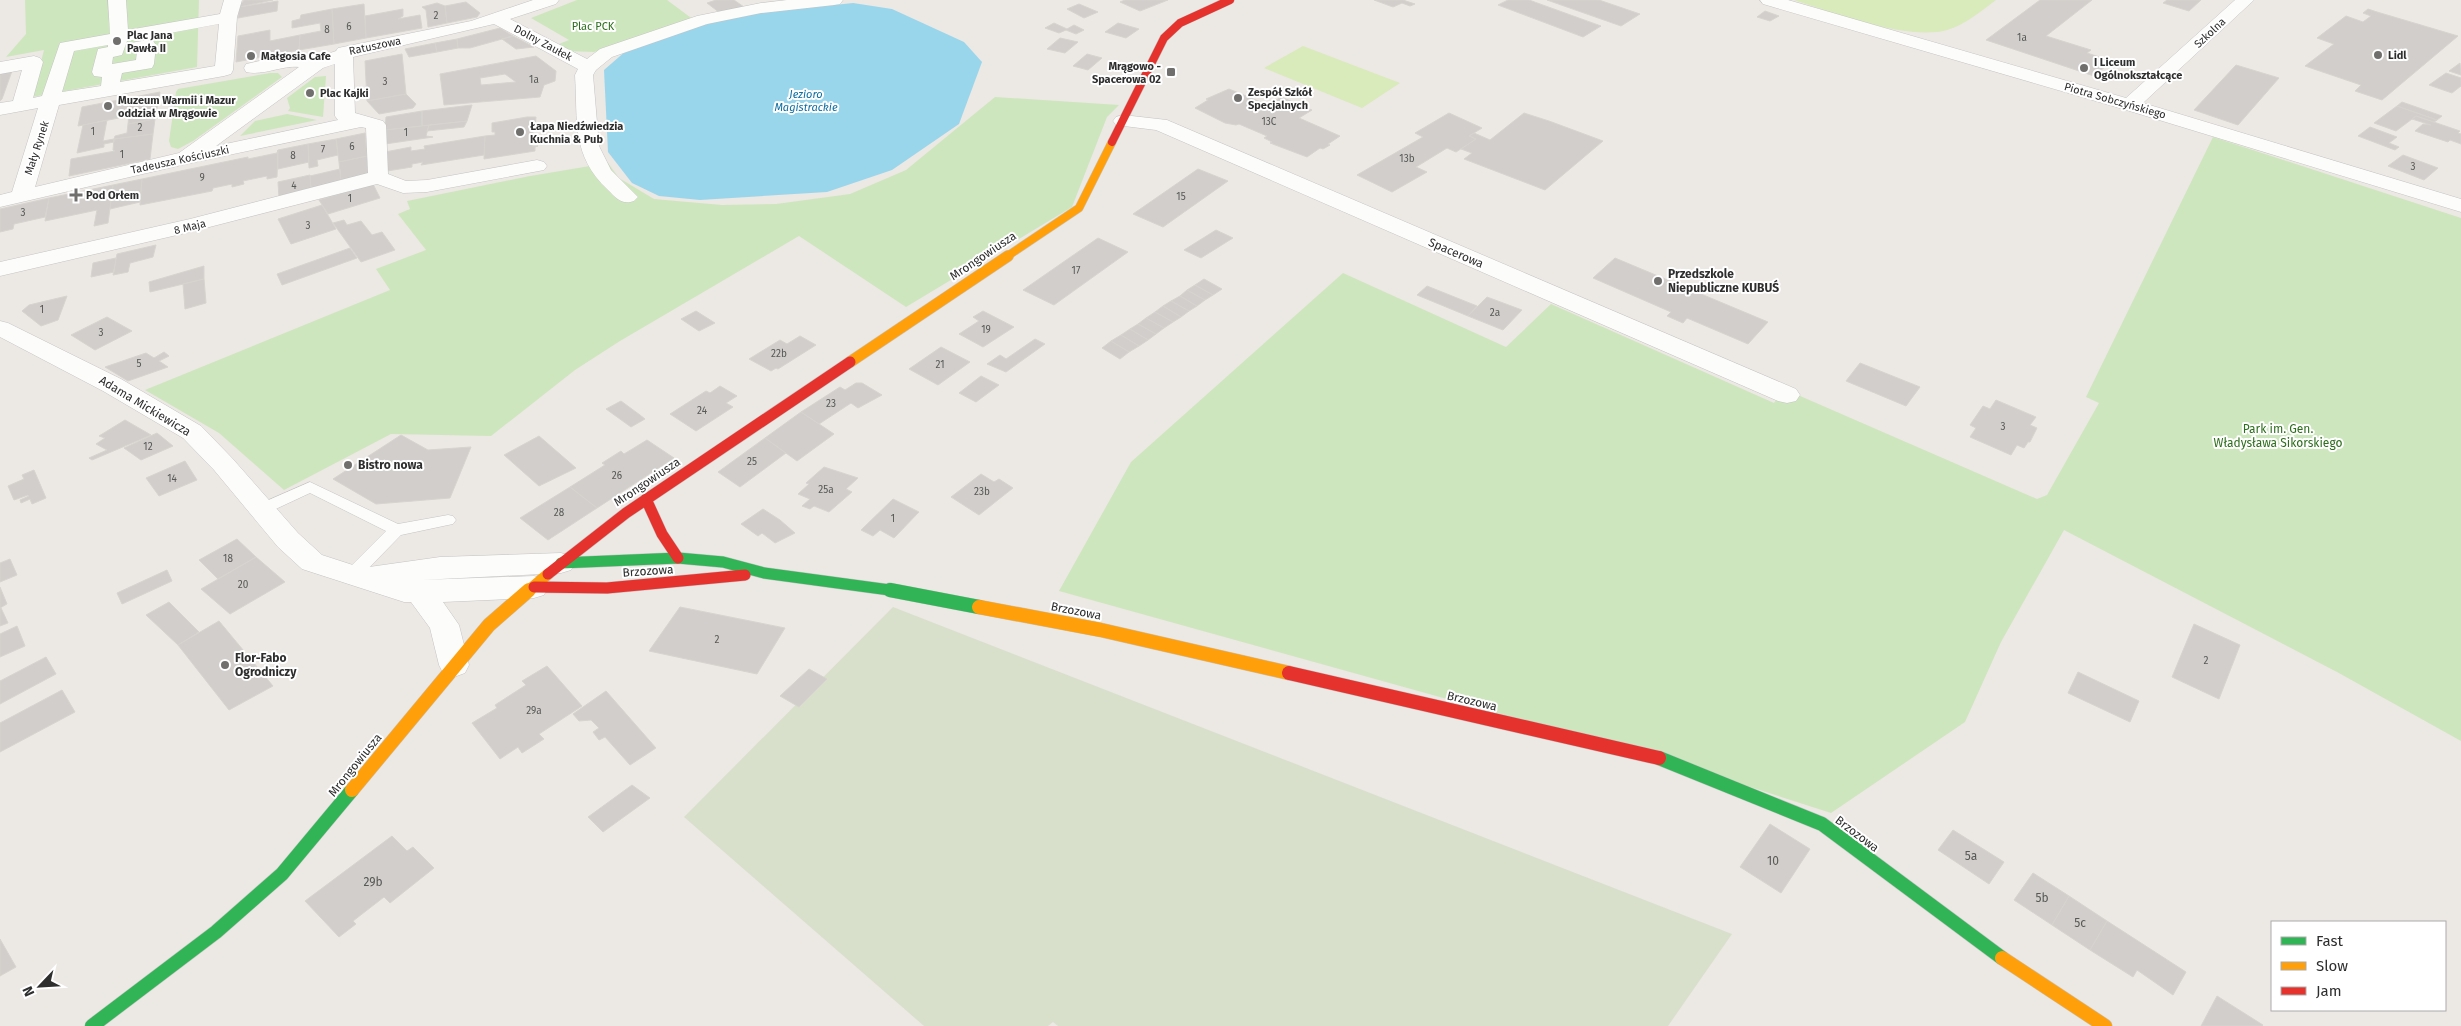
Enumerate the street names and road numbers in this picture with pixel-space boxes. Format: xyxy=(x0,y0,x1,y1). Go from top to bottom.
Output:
street label: Szkolna xyxy=(2192,15,2228,51)
street label: Dolny Zaułek xyxy=(512,22,575,64)
street label: Ratuszowa xyxy=(348,34,402,58)
street label: Piotra Sobczyńskiego xyxy=(2063,80,2167,122)
street label: Mały Rynek xyxy=(22,119,52,177)
street label: Tadeusza Kościuszki xyxy=(130,143,230,177)
street label: 8 Maja xyxy=(173,217,207,237)
street label: Mrongowiusza xyxy=(947,229,1019,283)
street label: Spacerowa xyxy=(1426,235,1486,271)
street label: Adama Mickiewicza xyxy=(97,373,193,439)
street label: Mrongowiusza xyxy=(611,455,683,509)
street label: Brzozowa xyxy=(622,562,674,580)
street label: Brzozowa xyxy=(1050,599,1102,623)
street label: Brzozowa xyxy=(1446,688,1498,714)
street label: Mrongowiusza xyxy=(325,731,385,799)
street label: Brzozowa xyxy=(1832,813,1882,855)

